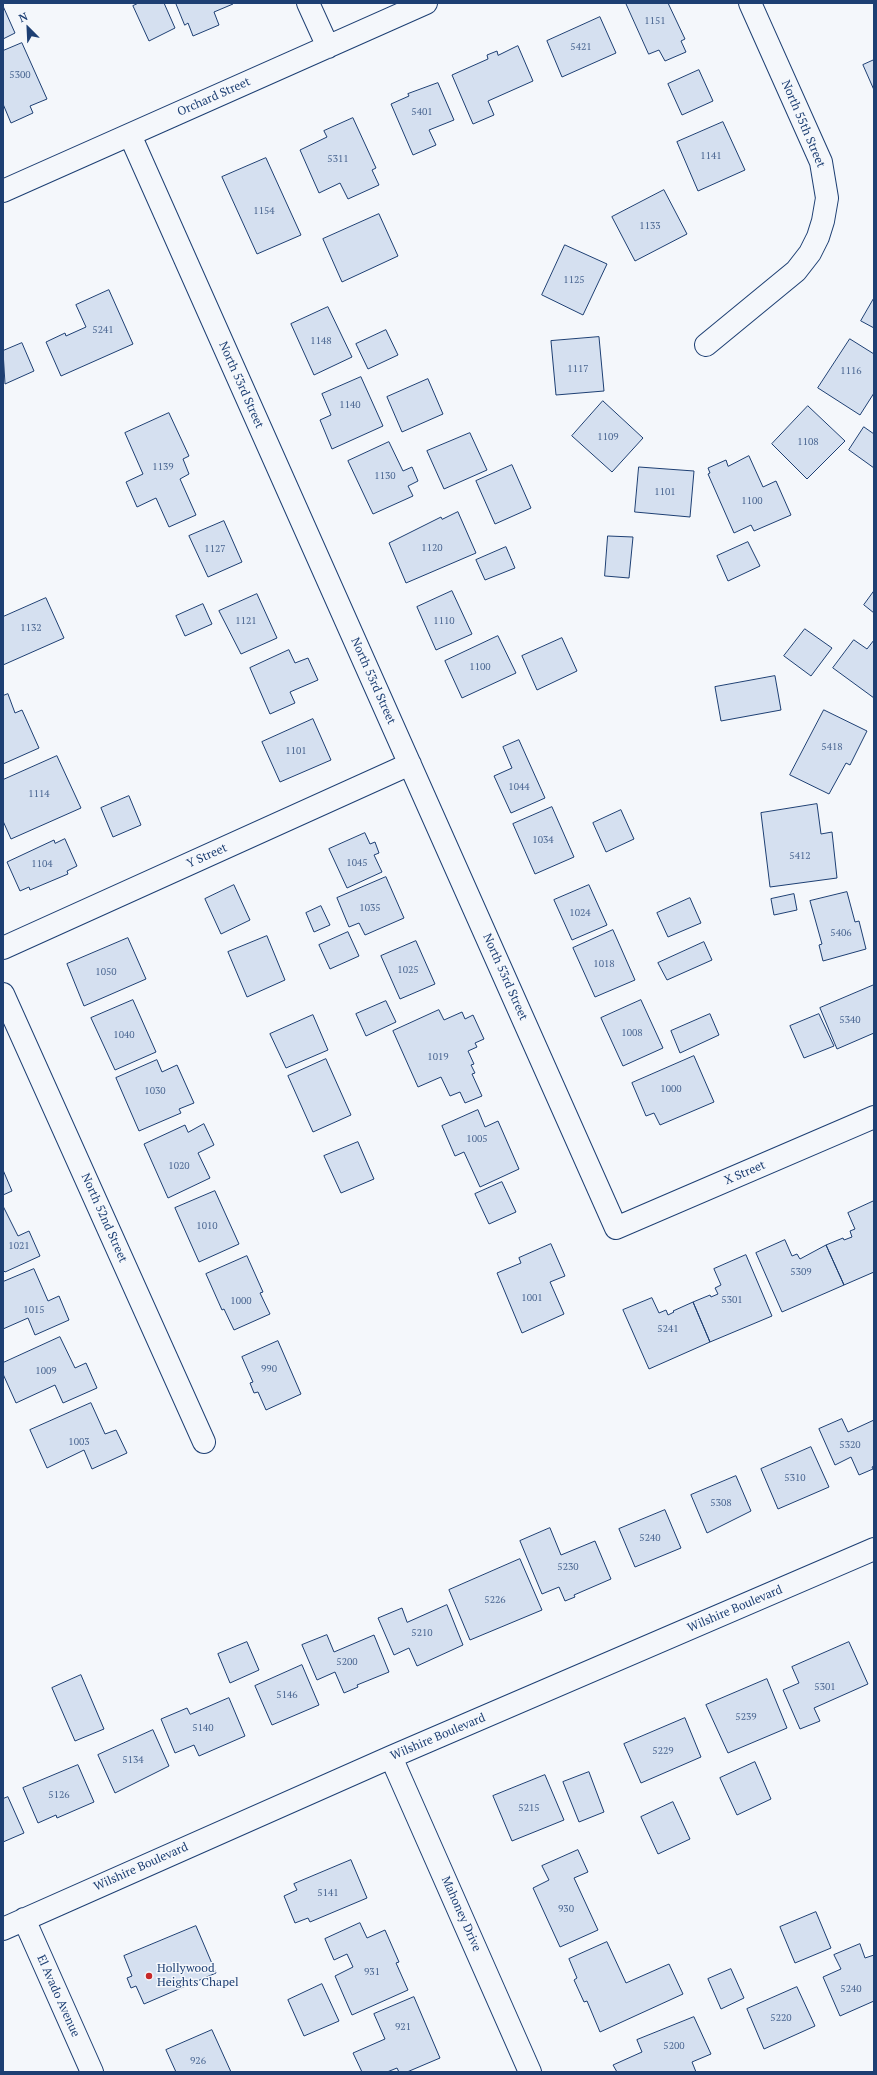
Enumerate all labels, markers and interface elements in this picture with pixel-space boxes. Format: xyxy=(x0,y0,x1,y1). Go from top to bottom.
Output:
north arrow xyxy=(8,8,48,48)
text: N xyxy=(16,9,30,25)
house number: 1151 xyxy=(644,15,666,27)
house number: 5421 xyxy=(570,41,592,53)
house number: 5300 xyxy=(9,69,31,81)
street label: Orchard Street xyxy=(175,74,253,120)
street label: North 55th Street xyxy=(778,78,828,170)
house number: 5401 xyxy=(411,106,433,118)
house number: 1141 xyxy=(700,150,722,162)
house number: 5311 xyxy=(327,153,349,165)
house number: 1154 xyxy=(253,205,275,217)
house number: 1133 xyxy=(639,220,661,232)
house number: 1125 xyxy=(563,274,585,286)
house number: 5241 xyxy=(92,324,114,336)
house number: 1148 xyxy=(310,335,332,347)
street label: North 53rd Street xyxy=(215,339,267,431)
house number: 1117 xyxy=(567,363,589,375)
house number: 1116 xyxy=(840,365,862,377)
house number: 1140 xyxy=(339,399,361,411)
house number: 1109 xyxy=(597,431,619,443)
house number: 1108 xyxy=(797,436,819,448)
house number: 1139 xyxy=(152,461,174,473)
house number: 1130 xyxy=(374,470,396,482)
house number: 1101 xyxy=(654,486,676,498)
house number: 1100 xyxy=(741,495,763,507)
house number: 1120 xyxy=(421,542,443,554)
house number: 1127 xyxy=(204,543,226,555)
house number: 1121 xyxy=(235,615,257,627)
house number: 1110 xyxy=(433,615,455,627)
house number: 1132 xyxy=(20,622,42,634)
street label: North 53rd Street xyxy=(347,635,399,727)
house number: 1100 xyxy=(469,661,491,673)
house number: 5418 xyxy=(821,741,843,753)
house number: 1101 xyxy=(285,745,307,757)
house number: 1044 xyxy=(508,781,530,793)
house number: 1114 xyxy=(28,788,50,800)
house number: 1034 xyxy=(532,834,554,846)
street label: Y Street xyxy=(185,841,229,871)
house number: 5412 xyxy=(789,850,811,862)
house number: 1045 xyxy=(346,857,368,869)
house number: 1104 xyxy=(31,858,53,870)
house number: 1035 xyxy=(359,902,381,914)
house number: 1024 xyxy=(569,907,591,919)
house number: 5406 xyxy=(830,927,852,939)
street label: North 53rd Street xyxy=(479,931,531,1023)
house number: 1018 xyxy=(593,958,615,970)
house number: 1025 xyxy=(397,964,419,976)
house number: 1050 xyxy=(95,966,117,978)
house number: 5340 xyxy=(839,1014,861,1026)
house number: 1008 xyxy=(621,1027,643,1039)
house number: 1040 xyxy=(113,1029,135,1041)
house number: 1019 xyxy=(427,1051,449,1063)
house number: 1000 xyxy=(660,1083,682,1095)
house number: 1030 xyxy=(144,1085,166,1097)
house number: 1005 xyxy=(466,1133,488,1145)
street label: X Street xyxy=(722,1158,768,1188)
house number: 1020 xyxy=(168,1160,190,1172)
street label: North 52nd Street xyxy=(78,1171,130,1265)
house number: 1010 xyxy=(196,1220,218,1232)
house number: 1021 xyxy=(8,1240,30,1252)
house number: 5309 xyxy=(790,1266,812,1278)
house number: 1001 xyxy=(521,1292,543,1304)
house number: 5301 xyxy=(721,1294,743,1306)
house number: 1000 xyxy=(230,1295,252,1307)
house number: 1015 xyxy=(23,1304,45,1316)
house number: 5241 xyxy=(657,1323,679,1335)
house number: 990 xyxy=(261,1363,277,1375)
house number: 1009 xyxy=(35,1365,57,1377)
house number: 1003 xyxy=(68,1436,90,1448)
house number: 5320 xyxy=(839,1439,861,1451)
house number: 5310 xyxy=(784,1472,806,1484)
house number: 5308 xyxy=(710,1497,732,1509)
house number: 5240 xyxy=(639,1532,661,1544)
house number: 5230 xyxy=(557,1561,579,1573)
street label: Wilshire Boulevard xyxy=(685,1583,785,1635)
house number: 5226 xyxy=(484,1594,506,1606)
house number: 5210 xyxy=(411,1627,433,1639)
house number: 5200 xyxy=(336,1656,358,1668)
house number: 5301 xyxy=(814,1681,836,1693)
house number: 5146 xyxy=(276,1689,298,1701)
street label: Wilshire Boulevard xyxy=(388,1711,488,1763)
house number: 5239 xyxy=(735,1711,757,1723)
house number: 5140 xyxy=(192,1722,214,1734)
house number: 5229 xyxy=(652,1745,674,1757)
house number: 5134 xyxy=(122,1754,144,1766)
house number: 5126 xyxy=(48,1789,70,1801)
house number: 5215 xyxy=(518,1802,540,1814)
street label: Wilshire Boulevard xyxy=(92,1840,190,1894)
street label: Mahoney Drive xyxy=(438,1874,484,1954)
house number: 5141 xyxy=(317,1887,339,1899)
house number: 930 xyxy=(558,1903,574,1915)
street label: El Avado Avenue xyxy=(33,1953,83,2039)
place label: Hollywood Heights Chapel xyxy=(157,1962,239,1990)
house number: 931 xyxy=(364,1966,380,1978)
marker: Hollywood Heights Chapel xyxy=(144,1971,154,1981)
house number: 5240 xyxy=(840,1983,862,1995)
house number: 5220 xyxy=(770,2012,792,2024)
house number: 921 xyxy=(395,2021,411,2033)
house number: 5200 xyxy=(663,2040,685,2052)
house number: 926 xyxy=(190,2055,206,2067)

